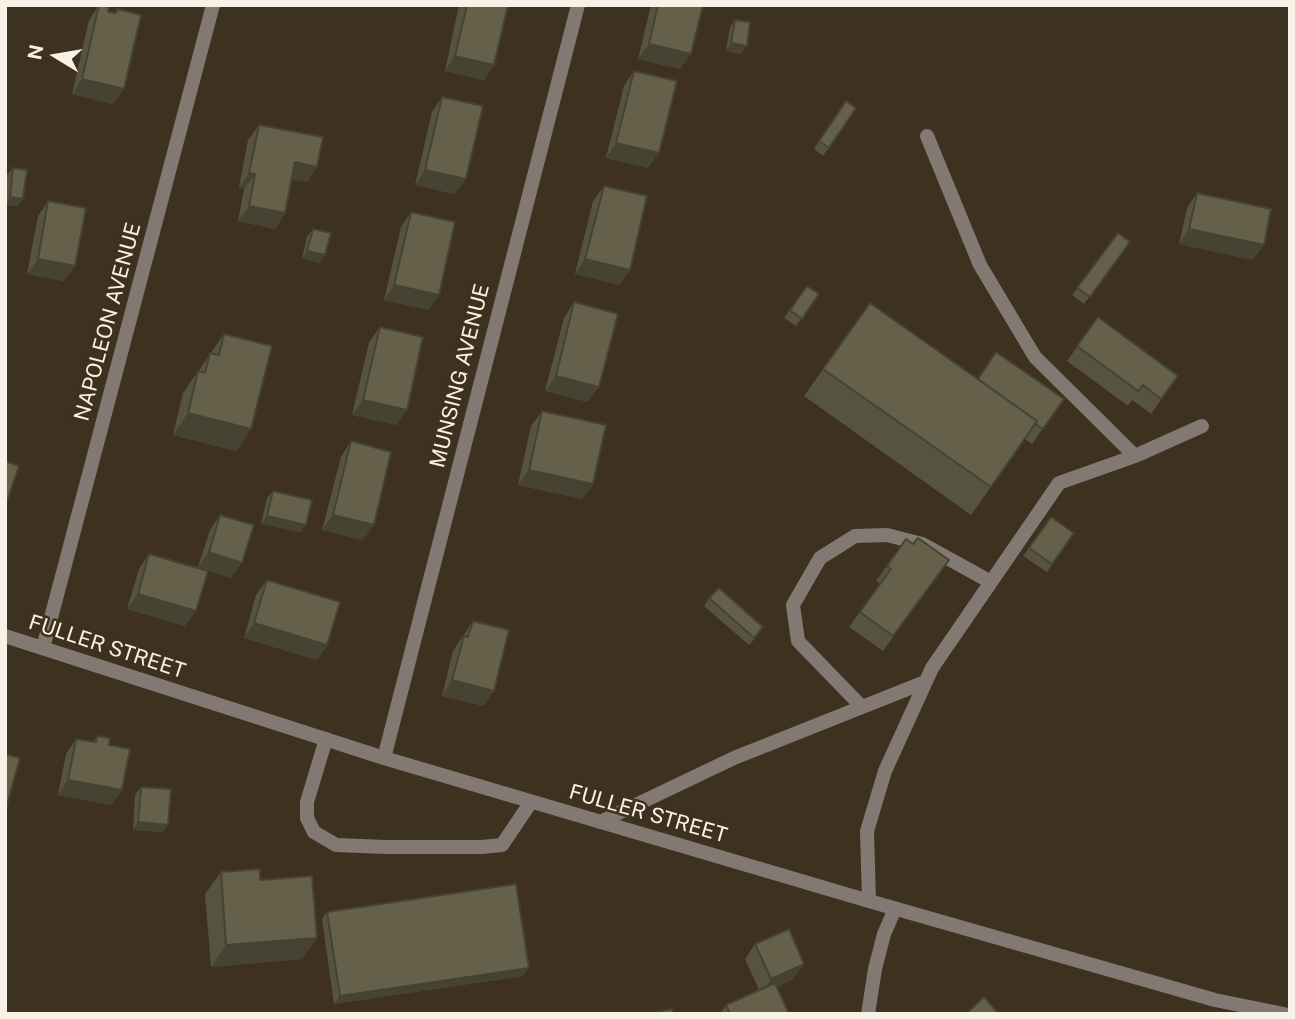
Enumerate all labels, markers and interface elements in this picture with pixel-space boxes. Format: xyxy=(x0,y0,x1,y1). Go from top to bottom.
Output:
north arrow xyxy=(21,21,91,91)
text: N xyxy=(23,43,48,61)
street label: NAPOLEON AVENUE xyxy=(69,220,147,424)
street label: MUNSING AVENUE xyxy=(425,281,495,471)
street label: FULLER STREET xyxy=(25,610,189,684)
street label: FULLER STREET xyxy=(566,779,730,849)

